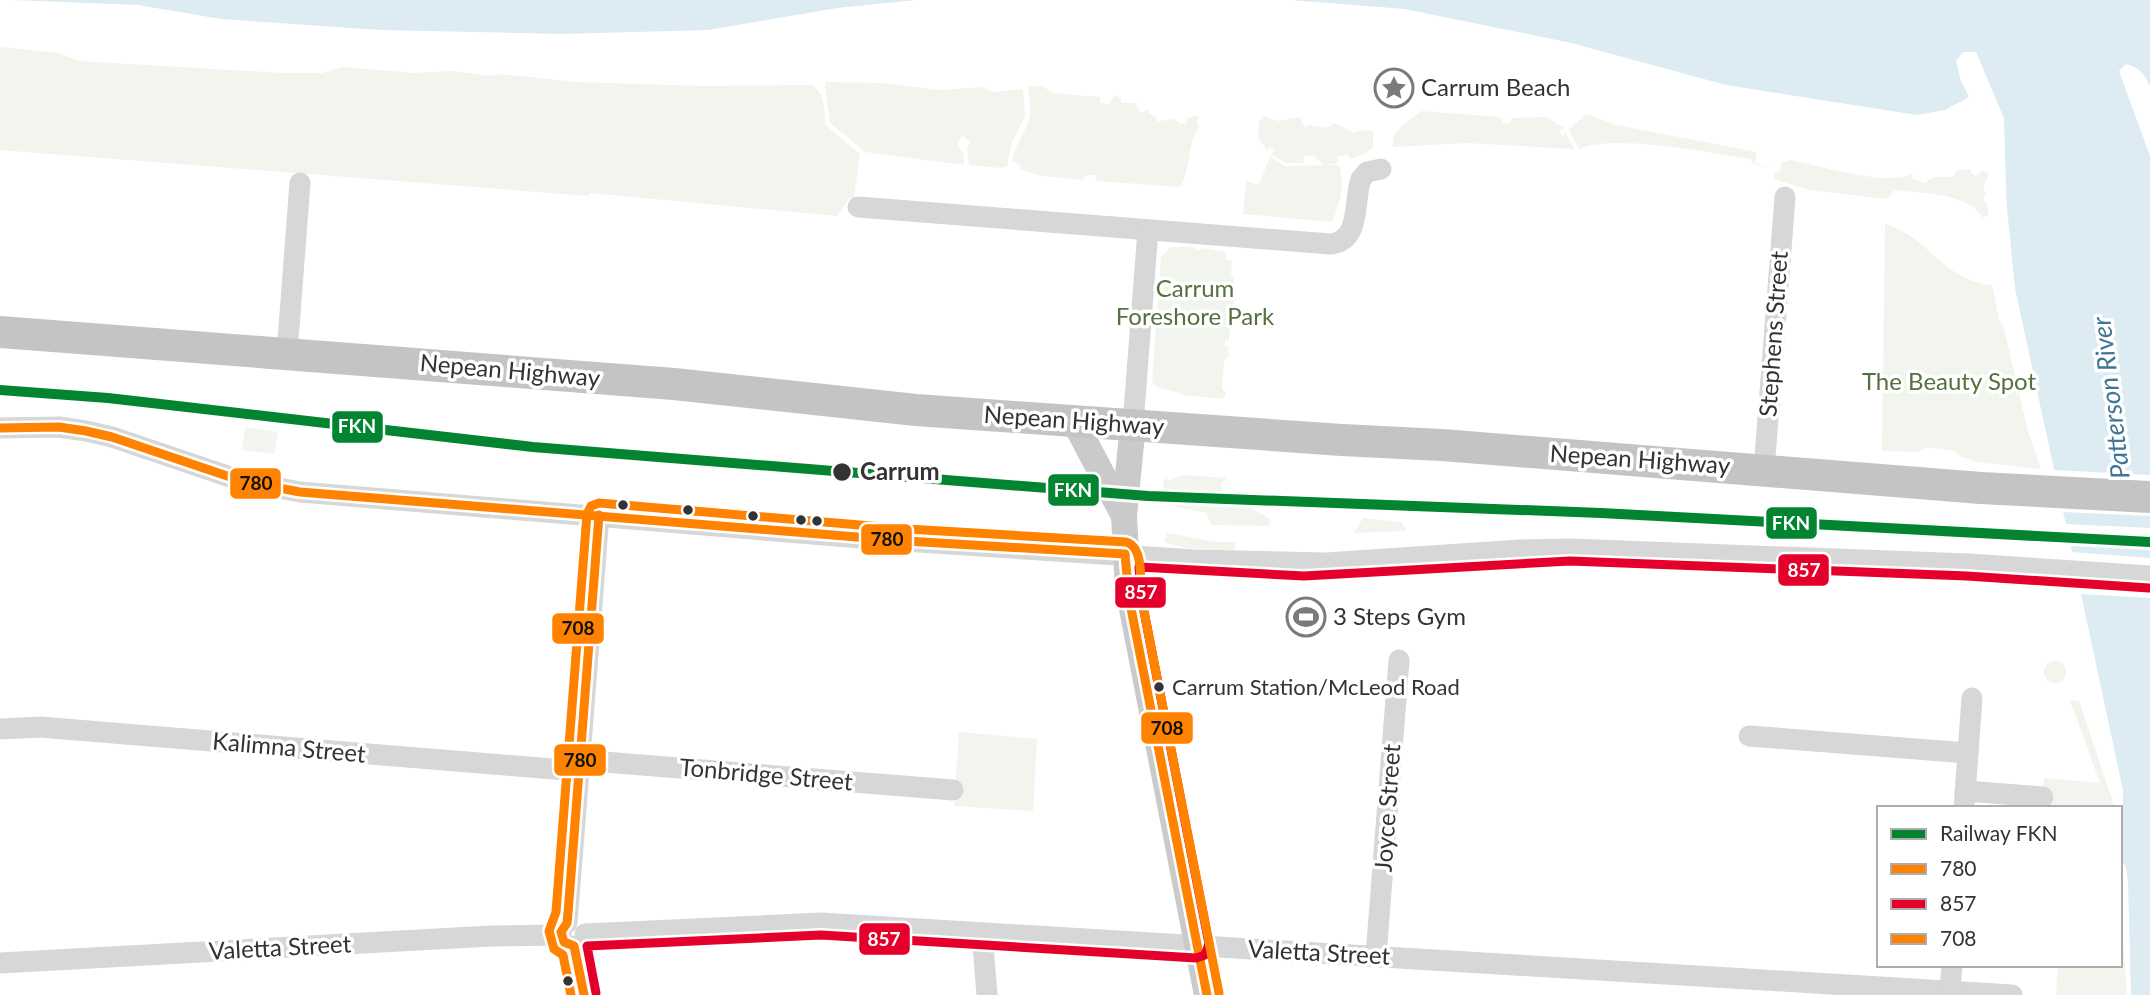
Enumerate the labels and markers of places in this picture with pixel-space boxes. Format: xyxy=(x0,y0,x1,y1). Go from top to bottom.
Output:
place icon: Carrum Beach xyxy=(1373,67,1415,109)
place label: Carrum Beach xyxy=(1421,72,1571,101)
place label: Carrum xyxy=(860,456,940,485)
marker: Carrum xyxy=(831,461,853,483)
unlabelled marker xyxy=(616,498,630,512)
unlabelled marker xyxy=(681,503,695,517)
unlabelled marker xyxy=(746,509,760,523)
unlabelled marker xyxy=(794,513,808,527)
unlabelled marker xyxy=(810,514,824,528)
sports icon: 3 Steps Gym xyxy=(1285,596,1327,638)
place label: 3 Steps Gym xyxy=(1333,601,1466,630)
place label: Carrum Station/McLeod Road xyxy=(1172,673,1460,700)
marker: Carrum Station/McLeod Road xyxy=(1152,680,1166,694)
unlabelled marker xyxy=(561,974,575,988)

